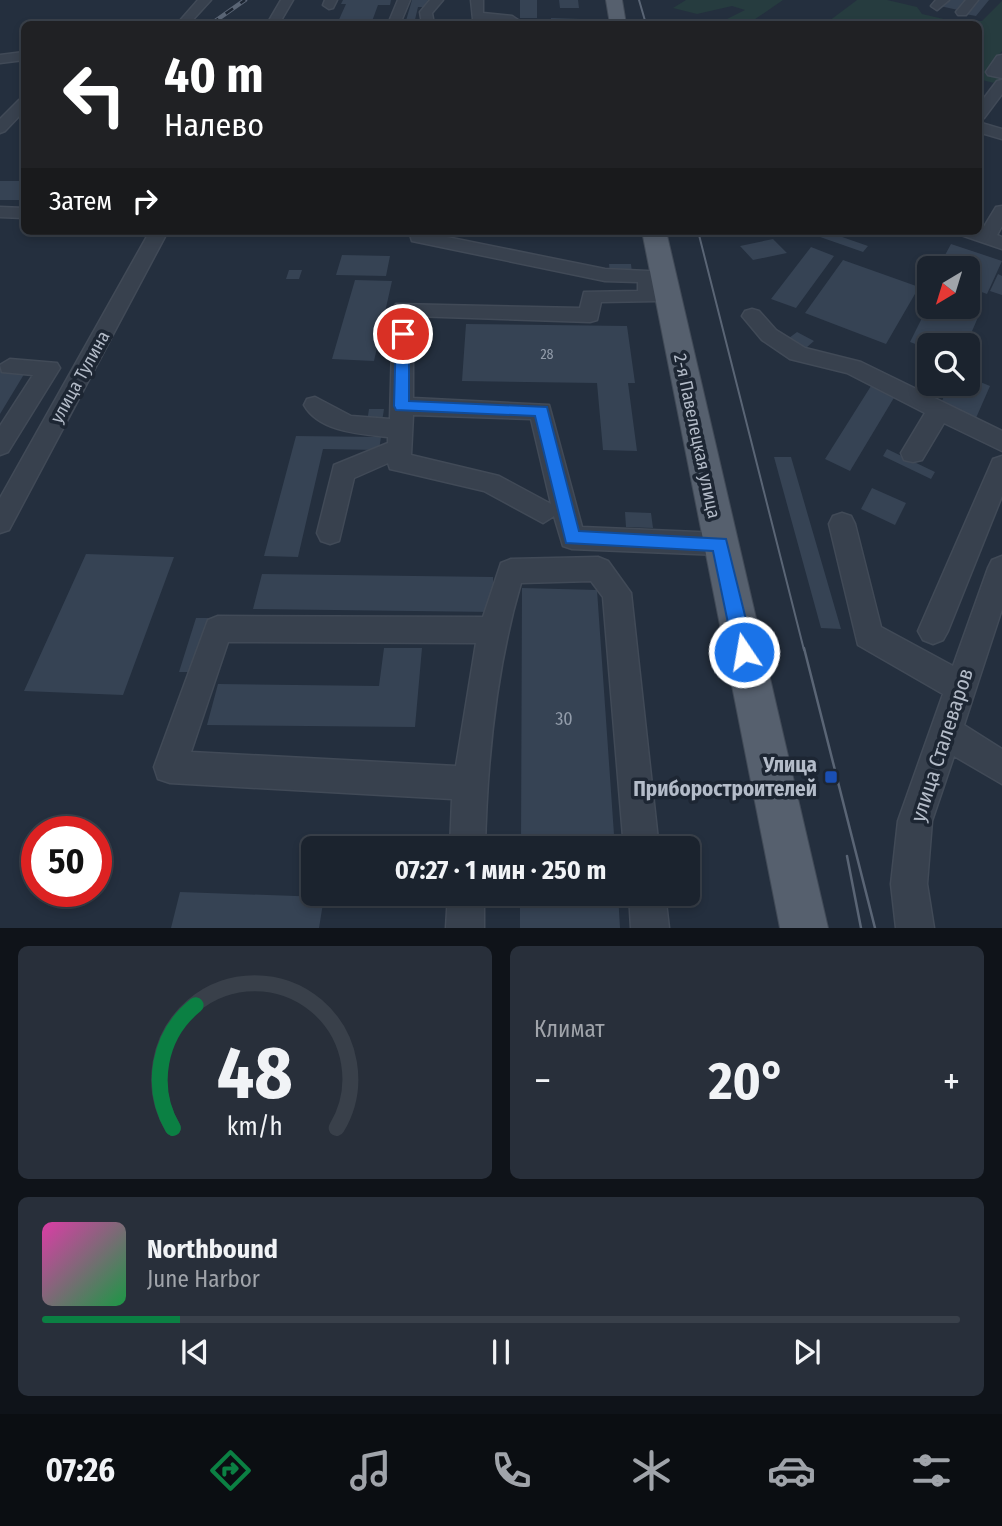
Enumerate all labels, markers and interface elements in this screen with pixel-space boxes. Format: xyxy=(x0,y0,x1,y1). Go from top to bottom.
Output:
text: 40 m xyxy=(164,46,264,105)
icon: left xyxy=(49,49,140,140)
text: Налево xyxy=(164,106,264,144)
icon: right xyxy=(126,182,164,220)
text: Затем xyxy=(49,186,112,217)
north arrow xyxy=(917,256,980,318)
map controls xyxy=(917,256,980,396)
pin xyxy=(373,304,433,364)
icon: arrive xyxy=(384,315,422,353)
street label: улица Тулина xyxy=(46,327,114,427)
button: search xyxy=(917,333,980,396)
house number: 28 xyxy=(540,346,554,363)
street label: 2-я Павелецкая улица xyxy=(669,352,725,521)
position arrow xyxy=(707,615,781,689)
street label: улица Сталеваров xyxy=(905,665,979,825)
house number: 30 xyxy=(555,708,573,730)
place label: Улица Приборостроителей xyxy=(633,752,817,802)
marker: Улица Приборостроителей xyxy=(823,769,839,785)
speed limit sign: 50 xyxy=(21,816,112,907)
text: 07:27 · 1 мин · 250 m xyxy=(395,855,606,886)
text: Климат xyxy=(534,1015,605,1043)
text: 48 xyxy=(217,1031,293,1118)
text: 20° xyxy=(709,1050,785,1113)
text: − xyxy=(534,1058,551,1104)
text: + xyxy=(943,1058,960,1104)
text: km/h xyxy=(227,1112,283,1142)
text: Northbound xyxy=(147,1234,278,1265)
text: June Harbor xyxy=(147,1265,260,1293)
icon: previous xyxy=(176,1333,214,1371)
icon: pause xyxy=(482,1333,520,1371)
icon: next xyxy=(788,1333,826,1371)
icon: directions xyxy=(206,1446,255,1495)
icon: music xyxy=(346,1446,395,1495)
icon: phone xyxy=(487,1446,536,1495)
icon: climate xyxy=(627,1446,676,1495)
icon: car xyxy=(767,1446,816,1495)
icon: filters xyxy=(907,1446,956,1495)
text: 07:26 xyxy=(46,1451,115,1489)

